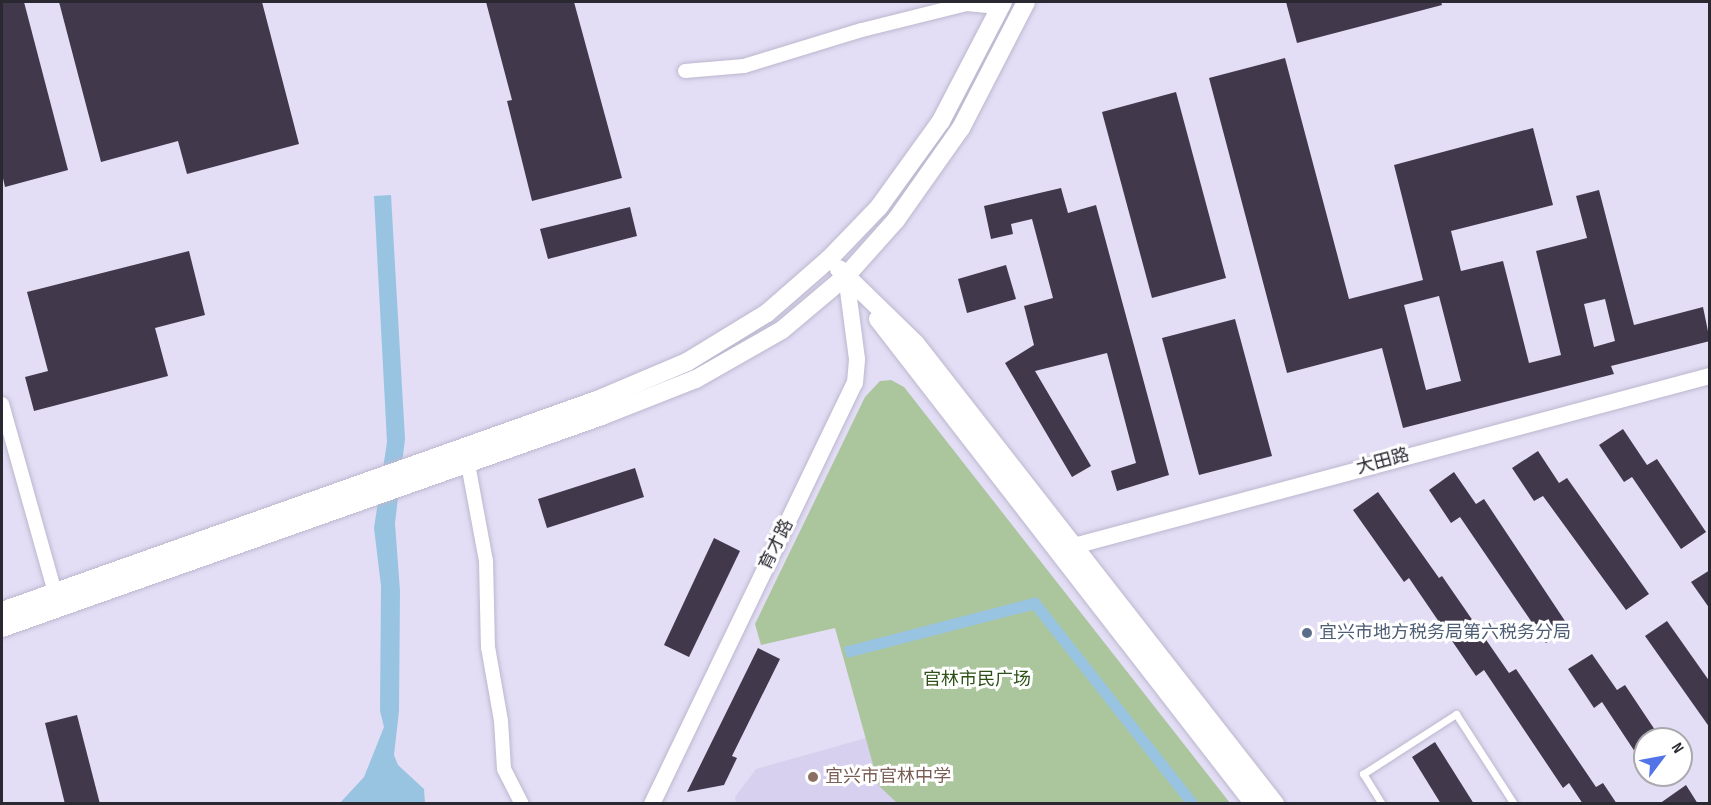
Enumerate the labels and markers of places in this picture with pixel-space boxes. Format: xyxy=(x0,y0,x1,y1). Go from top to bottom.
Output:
place label: 宜兴市地方税务局第六税务分局 xyxy=(1319,622,1571,644)
marker: 宜兴市地方税务局第六税务分局 xyxy=(1300,626,1314,640)
place label: 宜兴市官林中学 xyxy=(825,766,951,788)
marker: 宜兴市官林中学 xyxy=(806,770,820,784)

